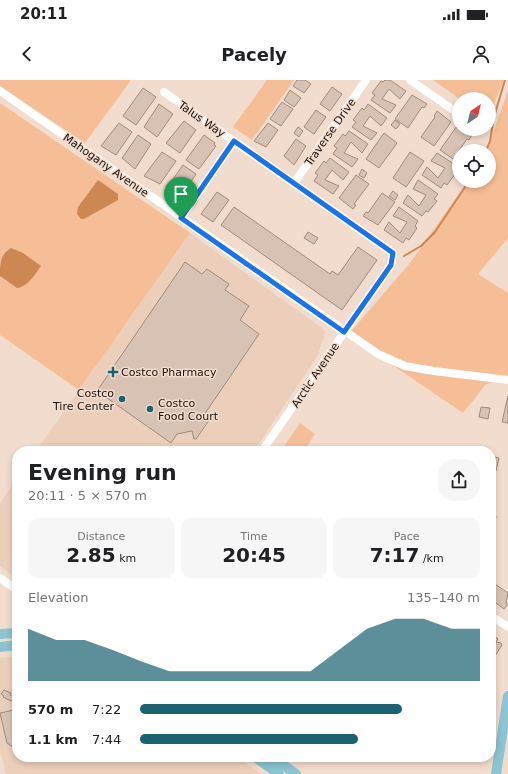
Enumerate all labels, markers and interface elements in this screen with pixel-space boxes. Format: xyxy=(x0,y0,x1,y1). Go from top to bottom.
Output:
text: 20:11 xyxy=(20,5,68,23)
icon: back xyxy=(16,43,38,65)
icon: person xyxy=(470,43,492,65)
text: Pacely xyxy=(221,44,287,65)
north arrow xyxy=(452,92,496,136)
map controls xyxy=(452,92,496,188)
street label: Traverse Drive xyxy=(302,96,359,169)
street label: Talus Way xyxy=(175,98,228,141)
street label: Mahogany Avenue xyxy=(60,131,151,200)
button: locate xyxy=(452,144,496,188)
pin xyxy=(164,177,198,218)
icon: arrive xyxy=(170,183,192,205)
street label: Arctic Avenue xyxy=(289,340,342,410)
place label: Costco Pharmacy xyxy=(121,366,217,379)
marker: Costco Pharmacy xyxy=(108,367,118,377)
place label: Costco Tire Center xyxy=(52,387,114,413)
marker: Costco Tire Center xyxy=(117,394,127,404)
place label: Costco Food Court xyxy=(158,397,219,423)
marker: Costco Food Court xyxy=(145,404,155,414)
button: share xyxy=(438,459,480,501)
text: Evening run xyxy=(28,460,177,485)
text: 20:11 · 5 × 570 m xyxy=(28,488,147,503)
text: Distance xyxy=(77,530,125,543)
text: Time xyxy=(241,530,267,543)
text: Pace xyxy=(394,530,420,543)
text: 2.85 xyxy=(66,543,116,567)
text: 20:45 xyxy=(222,543,286,567)
text: 7:17 xyxy=(370,543,419,567)
text: km xyxy=(116,552,136,565)
text: /km xyxy=(419,552,444,565)
text: Elevation xyxy=(28,590,88,605)
text: 135–140 m xyxy=(407,590,480,605)
text: 570 m xyxy=(28,702,73,717)
text: 7:22 xyxy=(92,702,121,717)
text: 1.1 km xyxy=(28,732,78,747)
text: 7:44 xyxy=(92,732,121,747)

